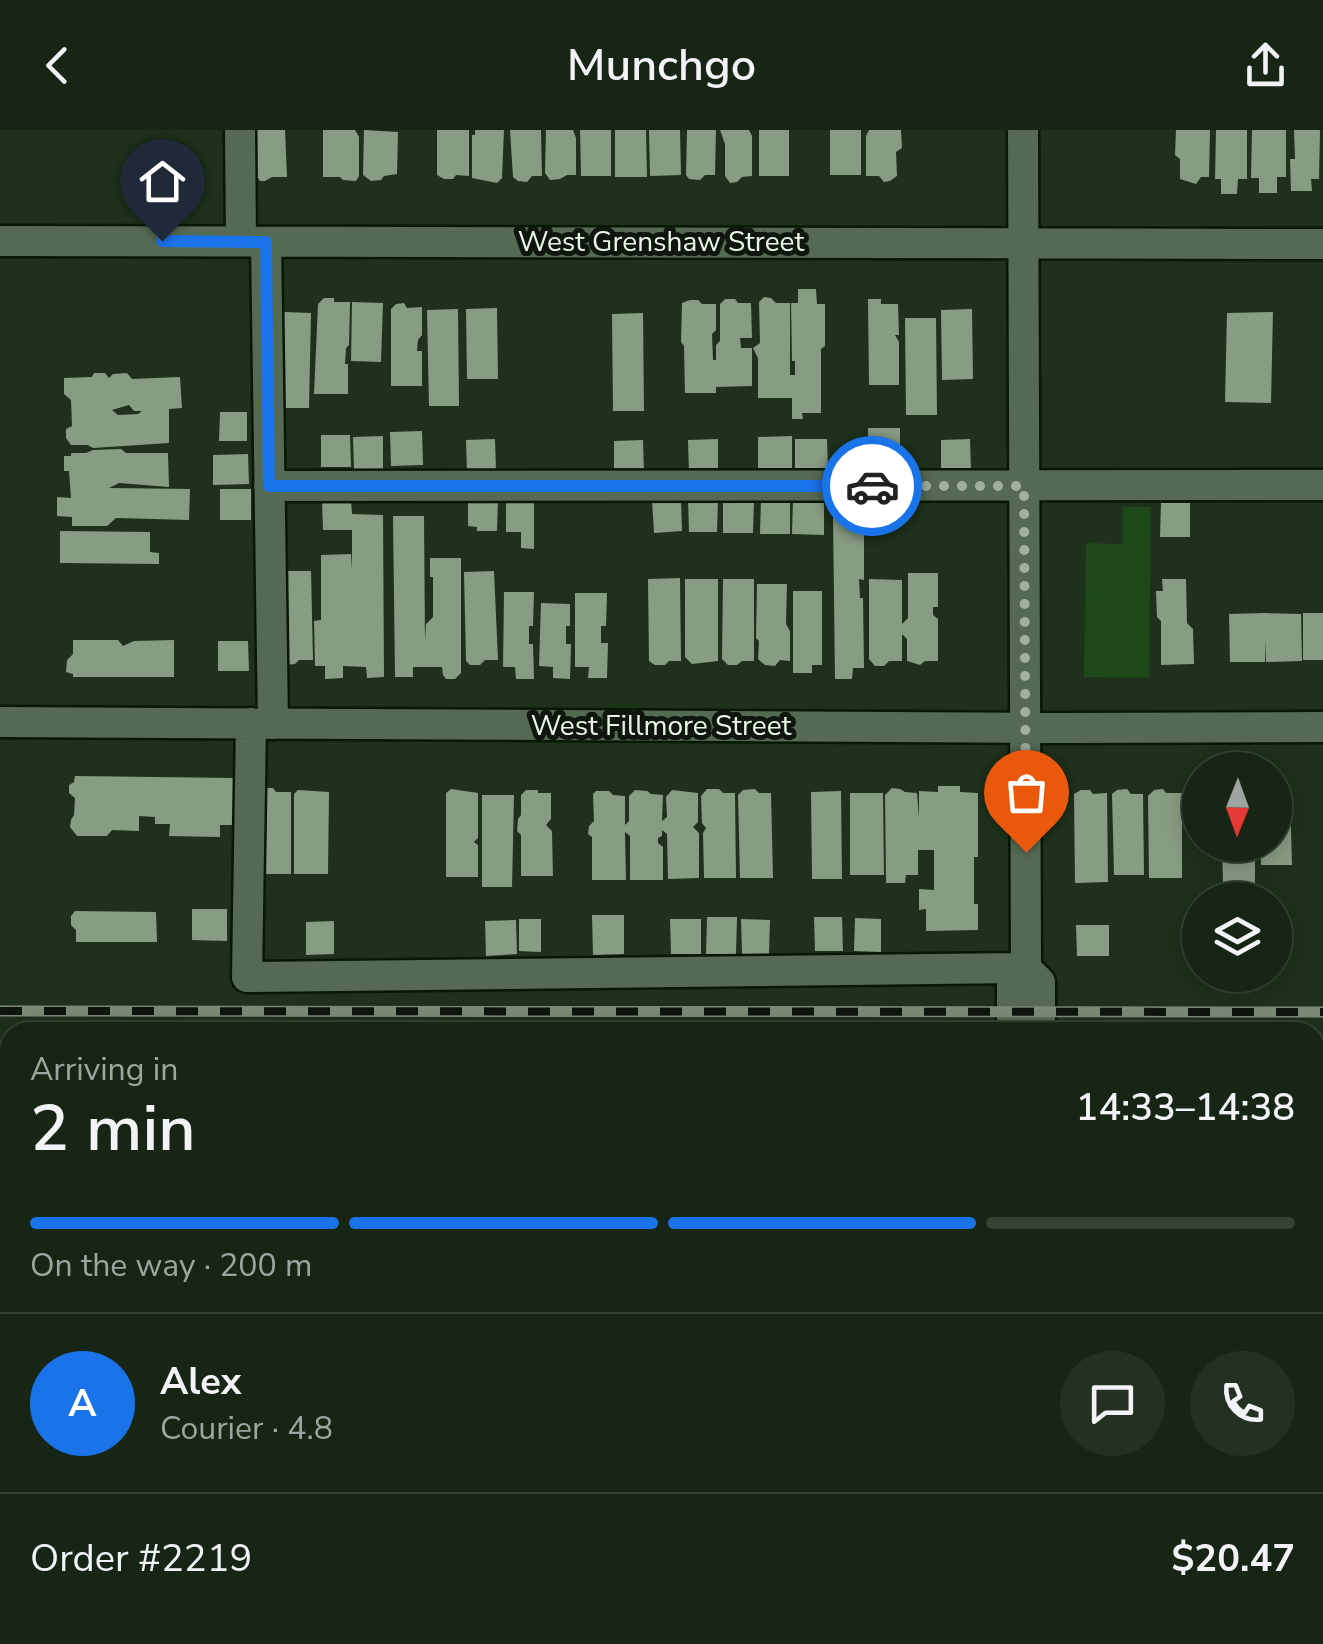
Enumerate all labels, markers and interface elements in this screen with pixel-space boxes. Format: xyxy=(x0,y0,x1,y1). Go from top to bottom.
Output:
text: Munchgo xyxy=(567,35,756,96)
icon: back xyxy=(30,38,85,93)
icon: share xyxy=(1238,38,1293,93)
pin xyxy=(120,139,205,242)
icon: home xyxy=(135,154,190,209)
street label: West Grenshaw Street xyxy=(518,223,804,261)
courier xyxy=(822,436,922,536)
icon: car xyxy=(845,459,900,514)
street label: West Fillmore Street xyxy=(531,707,792,745)
pin xyxy=(984,750,1069,853)
north arrow xyxy=(1182,752,1292,862)
map controls xyxy=(1182,752,1292,992)
icon: bag xyxy=(999,765,1054,820)
button: layers xyxy=(1182,882,1292,992)
text: Arriving in xyxy=(30,1048,178,1091)
text: 14:33–14:38 xyxy=(1076,1082,1295,1133)
text: 2 min xyxy=(30,1084,196,1173)
text: On the way · 200 m xyxy=(30,1244,312,1287)
button: chat xyxy=(1060,1351,1165,1456)
button: phone xyxy=(1190,1351,1295,1456)
text: Alex xyxy=(160,1356,241,1407)
text: A xyxy=(68,1378,97,1429)
text: Courier · 4.8 xyxy=(160,1407,333,1450)
text: Order #2219 xyxy=(30,1533,252,1584)
text: $20.47 xyxy=(1172,1533,1295,1584)

